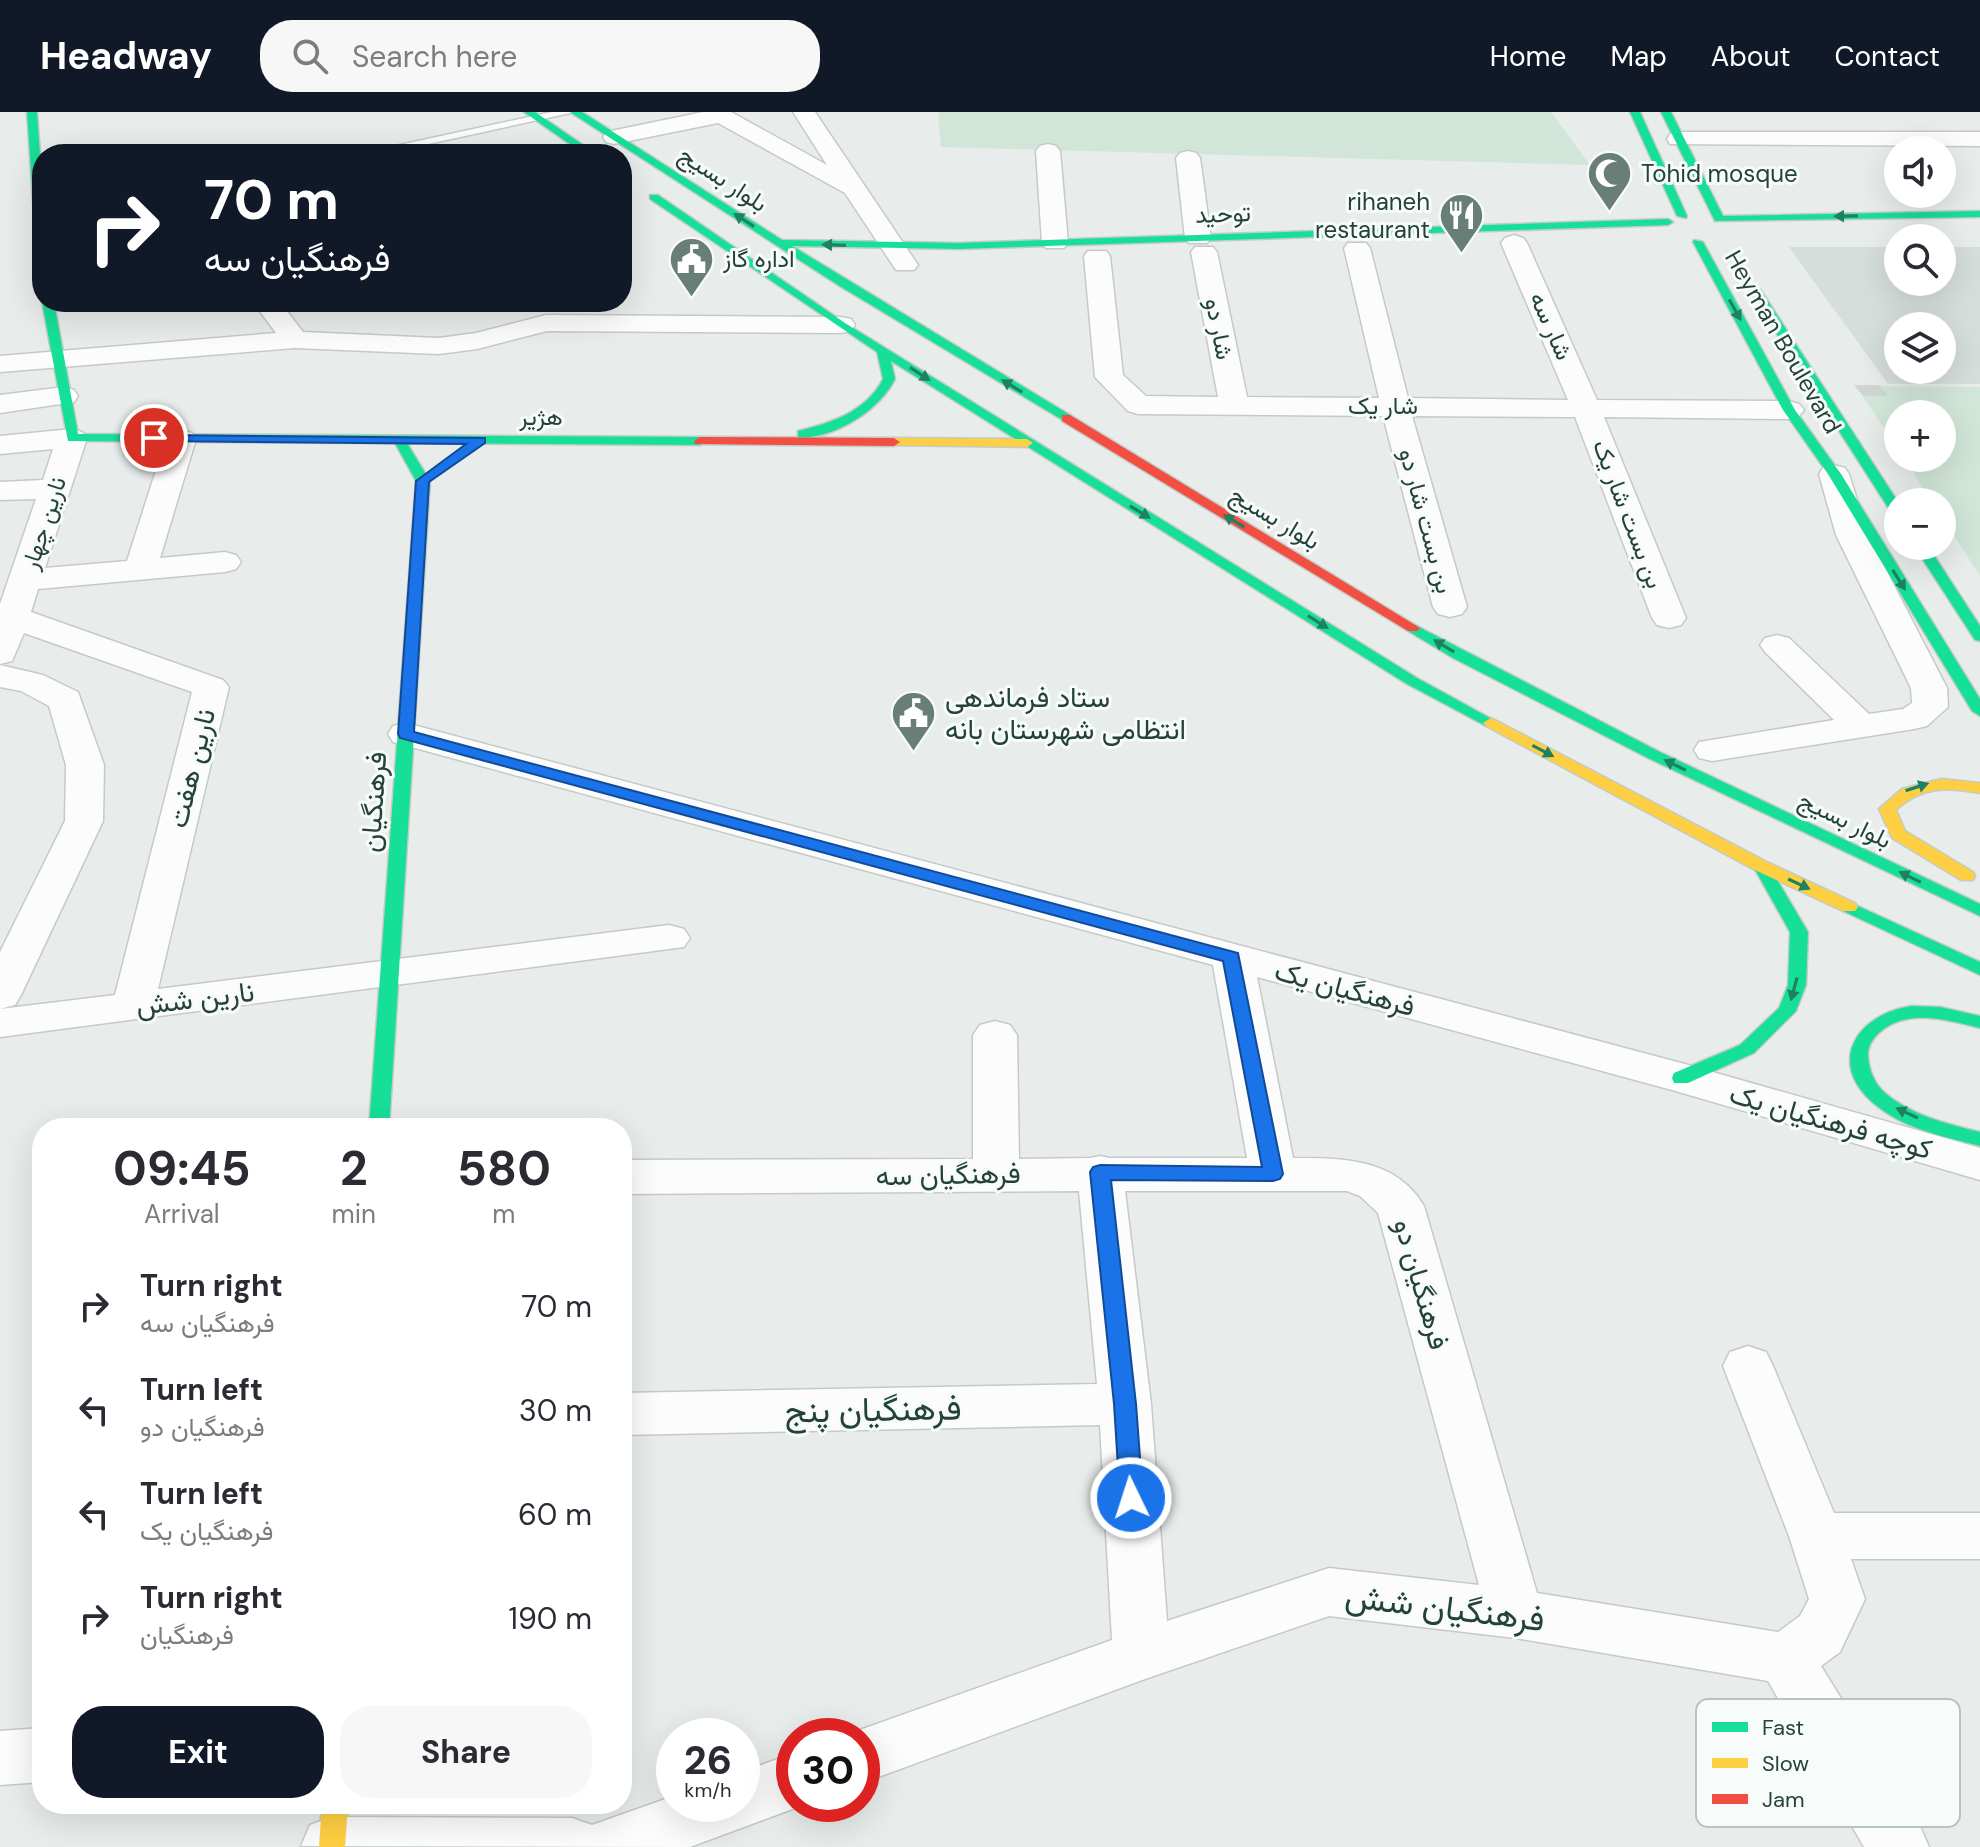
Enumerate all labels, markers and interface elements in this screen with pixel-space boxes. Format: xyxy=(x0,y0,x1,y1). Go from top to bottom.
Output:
search box xyxy=(260,20,820,92)
text: Headway xyxy=(40,31,212,81)
icon: search xyxy=(288,34,332,78)
text: Search here xyxy=(352,37,517,76)
text: Home xyxy=(1490,38,1566,75)
text: Map xyxy=(1610,38,1667,75)
text: About xyxy=(1711,38,1790,75)
text: Contact xyxy=(1834,38,1940,75)
map controls xyxy=(1884,136,1956,560)
button: sound xyxy=(1884,136,1956,208)
street label: بلوار بسیج xyxy=(672,139,773,220)
mosque icon: Tohid mosque xyxy=(1586,150,1634,213)
place label: Tohid mosque xyxy=(1641,158,1798,189)
text: 70 m xyxy=(204,163,339,236)
icon: right xyxy=(72,176,176,280)
place label: rihaneh restaurant xyxy=(1315,186,1430,245)
restaurant icon: rihaneh restaurant xyxy=(1437,192,1485,255)
street label: توحید xyxy=(1195,197,1251,230)
one-way arrow xyxy=(1833,210,1858,223)
one-way arrow xyxy=(733,213,754,228)
button: search xyxy=(1884,224,1956,296)
text: فرهنگیان سه xyxy=(204,235,391,282)
public building icon: اداره گاز xyxy=(668,235,716,298)
one-way arrow xyxy=(821,238,846,251)
place label: اداره گاز xyxy=(722,243,795,274)
street label: Heyman Boulevard xyxy=(1718,244,1849,439)
street label: شار سه xyxy=(1523,287,1580,365)
street label: شار دو xyxy=(1198,296,1241,362)
one-way arrow xyxy=(1728,299,1742,321)
button: layers xyxy=(1884,312,1956,384)
one-way arrow xyxy=(909,366,931,380)
one-way arrow xyxy=(1001,380,1023,394)
street label: شار یک xyxy=(1348,390,1418,421)
button: + xyxy=(1884,400,1956,472)
street label: هژیر xyxy=(518,401,563,432)
pin xyxy=(120,404,188,472)
icon: arrive xyxy=(132,416,176,460)
street label: بن بست شار یک xyxy=(1586,435,1671,593)
street label: بن بست شار دو xyxy=(1392,445,1461,597)
street label: نارین چهار xyxy=(14,472,74,574)
street label: بلوار بسیج xyxy=(1224,479,1326,558)
button: − xyxy=(1884,488,1956,560)
one-way arrow xyxy=(1129,505,1151,519)
one-way arrow xyxy=(1224,514,1245,529)
one-way arrow xyxy=(1892,569,1906,591)
one-way arrow xyxy=(1307,614,1329,628)
one-way arrow xyxy=(1433,639,1455,653)
place label: ستاد فرماندهی انتظامی شهرستان بانه xyxy=(945,679,1186,748)
public building icon: ستاد فرماندهی انتظامی شهرستان بانه xyxy=(890,689,938,752)
street label: نارین هفت xyxy=(159,705,224,832)
one-way arrow xyxy=(1532,744,1555,757)
street label: فرهنگیان xyxy=(352,750,395,854)
one-way arrow xyxy=(1664,758,1687,772)
one-way arrow xyxy=(1905,780,1929,793)
street label: بلوار بسیج xyxy=(1793,784,1897,857)
one-way arrow xyxy=(1898,870,1921,884)
one-way arrow xyxy=(1787,877,1811,890)
street label: فرهنگیان یک xyxy=(1271,952,1419,1025)
street label: نارین شش xyxy=(134,973,256,1024)
one-way arrow xyxy=(1787,977,1800,1001)
street label: کوچه فرهنگیان یک xyxy=(1725,1075,1937,1168)
one-way arrow xyxy=(1895,1106,1919,1119)
text: 09:45 xyxy=(113,1137,251,1200)
text: 2 xyxy=(340,1137,368,1200)
text: 580 xyxy=(457,1137,551,1200)
street label: فرهنگیان سه xyxy=(875,1155,1021,1194)
text: Arrival xyxy=(144,1197,220,1231)
text: min xyxy=(332,1197,376,1231)
text: m xyxy=(492,1197,516,1231)
street label: فرهنگیان دو xyxy=(1385,1214,1458,1354)
text: Turn right xyxy=(140,1266,283,1305)
icon: right xyxy=(72,1284,116,1328)
text: 70 m xyxy=(521,1287,592,1326)
text: فرهنگیان سه xyxy=(140,1306,275,1340)
text: Turn left xyxy=(140,1370,263,1409)
street label: فرهنگیان پنج xyxy=(784,1385,962,1435)
icon: left xyxy=(72,1388,116,1432)
text: 30 m xyxy=(519,1391,592,1430)
text: فرهنگیان دو xyxy=(140,1410,265,1444)
position arrow xyxy=(1089,1456,1173,1540)
text: Turn left xyxy=(140,1474,263,1513)
icon: left xyxy=(72,1492,116,1536)
text: 60 m xyxy=(518,1495,592,1534)
text: فرهنگیان یک xyxy=(140,1514,273,1548)
street label: فرهنگیان شش xyxy=(1343,1573,1547,1642)
text: Turn right xyxy=(140,1578,283,1617)
icon: right xyxy=(72,1596,116,1640)
text: 190 m xyxy=(509,1599,592,1638)
text: فرهنگیان xyxy=(140,1618,234,1652)
legend xyxy=(1696,1699,1960,1827)
button: Exit xyxy=(72,1706,324,1798)
button: Share xyxy=(340,1706,592,1798)
text: Fast xyxy=(1762,1713,1804,1742)
speed limit sign: 30 xyxy=(776,1718,880,1822)
text: 26 xyxy=(684,1734,732,1786)
text: Slow xyxy=(1762,1749,1809,1778)
text: km/h xyxy=(684,1777,732,1803)
text: Jam xyxy=(1762,1785,1805,1814)

